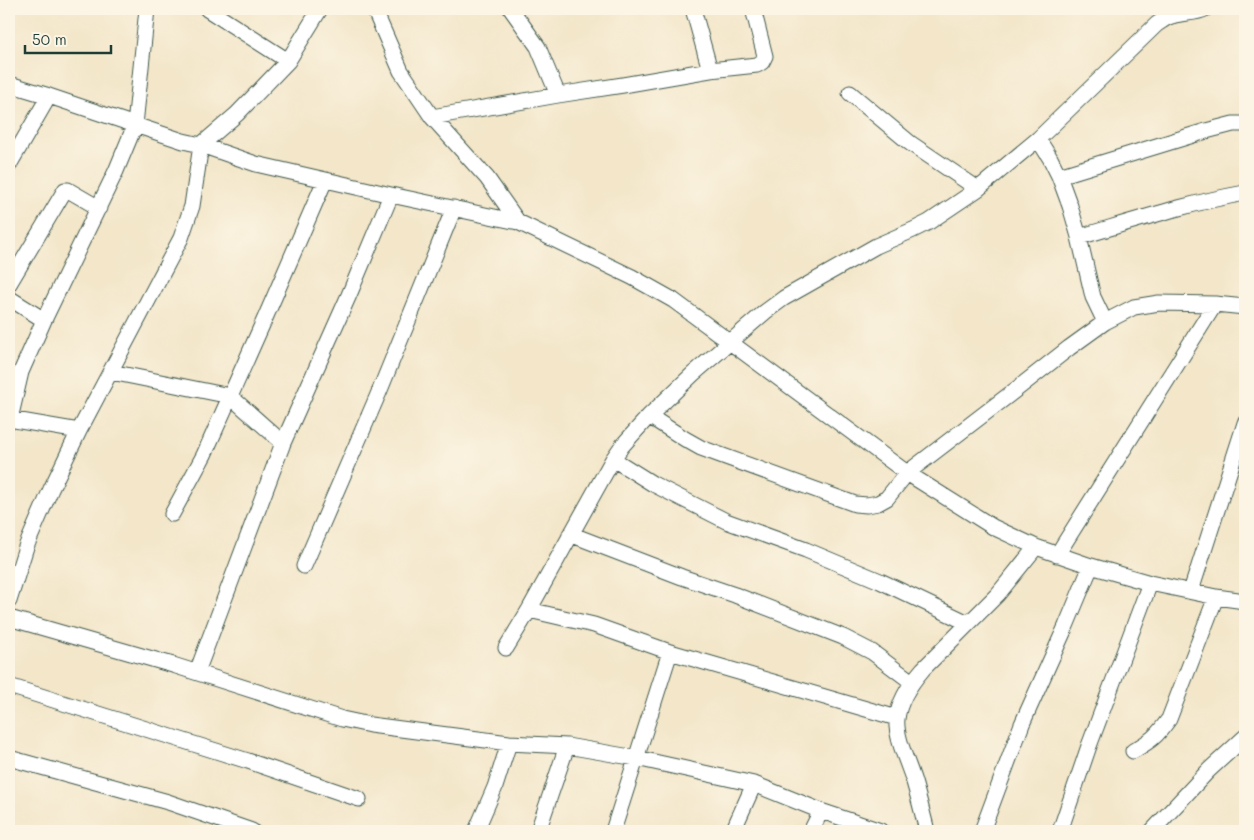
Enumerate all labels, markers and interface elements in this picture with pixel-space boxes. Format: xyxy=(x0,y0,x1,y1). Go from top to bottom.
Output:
scale bar xyxy=(25,22,111,54)
text: 50 m xyxy=(32,29,67,49)

